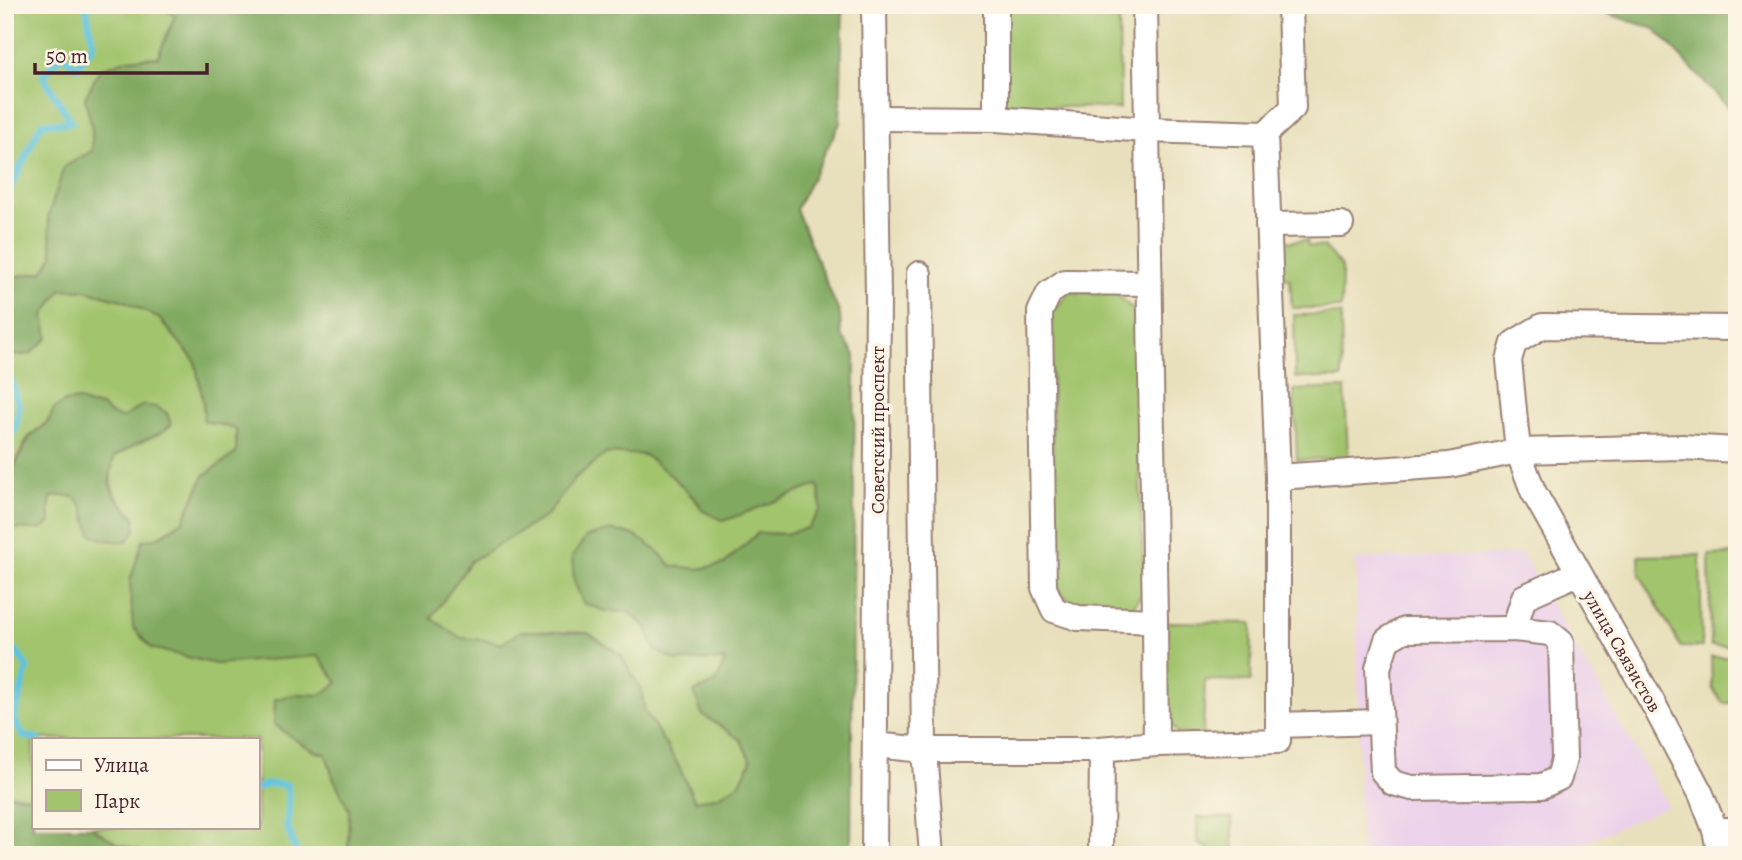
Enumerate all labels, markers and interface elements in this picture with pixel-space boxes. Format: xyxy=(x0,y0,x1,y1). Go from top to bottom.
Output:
scale bar xyxy=(35,32,206,76)
text: 50 m xyxy=(46,42,88,70)
street label: Советский проспект xyxy=(865,346,891,514)
street label: улица Связистов xyxy=(1576,585,1668,717)
legend xyxy=(32,738,259,828)
text: Улица xyxy=(94,751,149,779)
text: Парк xyxy=(94,787,140,815)

